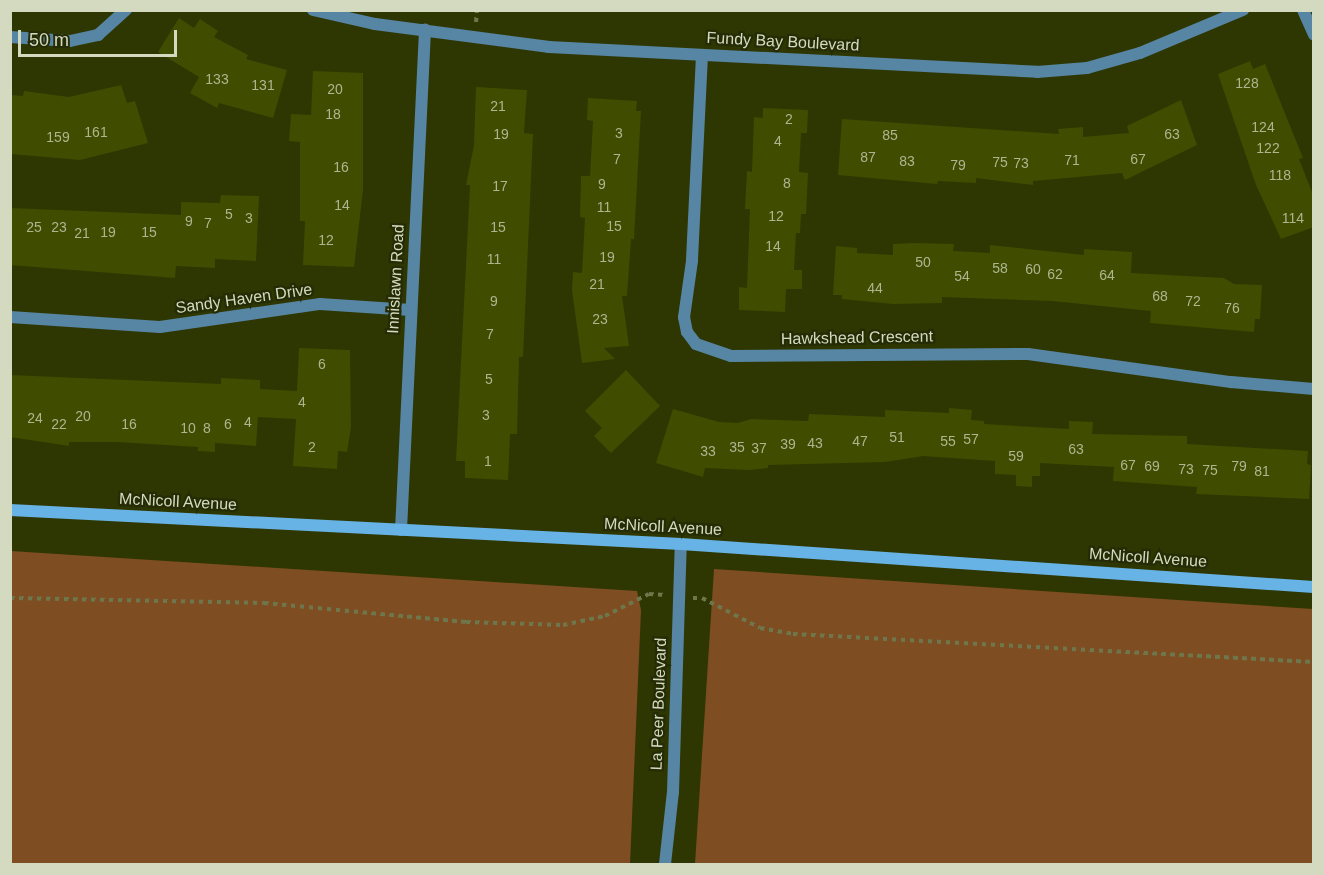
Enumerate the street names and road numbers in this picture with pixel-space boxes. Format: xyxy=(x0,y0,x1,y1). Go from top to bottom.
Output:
street label: Fundy Bay Boulevard xyxy=(706,28,860,56)
street label: Innislawn Road xyxy=(384,224,408,334)
street label: Sandy Haven Drive xyxy=(174,280,314,318)
street label: Hawkshead Crescent xyxy=(781,327,933,349)
street label: McNicoll Avenue xyxy=(118,489,238,515)
street label: McNicoll Avenue xyxy=(603,514,723,540)
street label: McNicoll Avenue xyxy=(1088,544,1208,572)
street label: La Peer Boulevard xyxy=(647,637,671,771)

